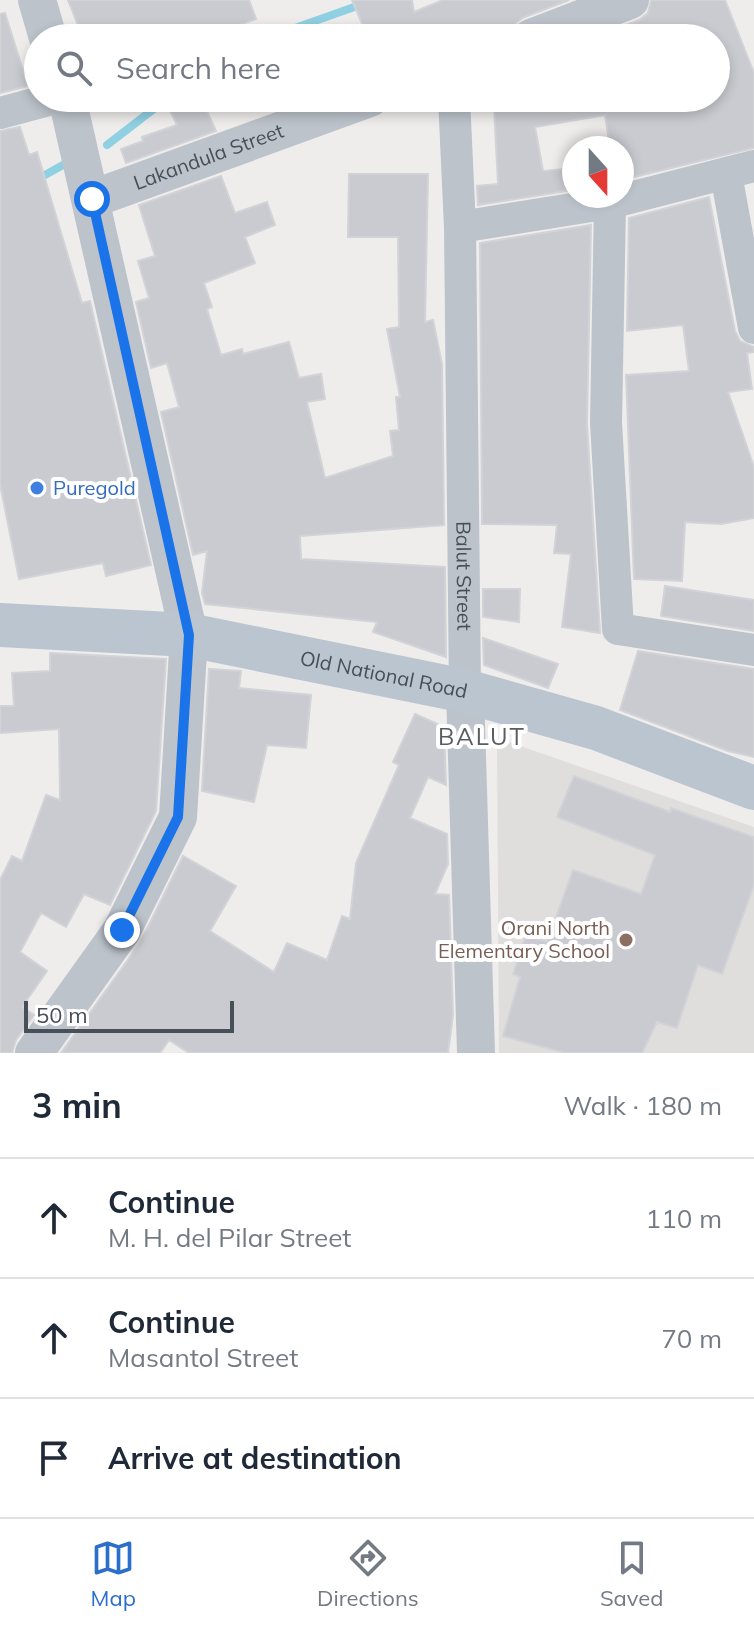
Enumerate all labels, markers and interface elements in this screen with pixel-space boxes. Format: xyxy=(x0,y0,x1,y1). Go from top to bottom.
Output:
search box xyxy=(24,24,730,112)
icon: search xyxy=(52,46,96,90)
text: Search here xyxy=(116,49,281,87)
street label: Lakandula Street xyxy=(130,118,287,195)
north arrow xyxy=(562,136,634,208)
route start xyxy=(74,181,110,217)
place label: Puregold xyxy=(53,475,136,500)
marker: Puregold xyxy=(28,479,46,497)
street label: Balut Street xyxy=(451,521,477,631)
street label: Old National Road xyxy=(298,645,470,703)
district label: BALUT xyxy=(438,721,526,751)
route end xyxy=(104,912,140,948)
place label: Orani North Elementary School xyxy=(438,915,610,963)
marker: Orani North Elementary School xyxy=(617,931,635,949)
scale bar xyxy=(24,997,234,1033)
text: 50 m xyxy=(36,1001,87,1029)
text: 3 min xyxy=(32,1084,122,1127)
text: Walk · 180 m xyxy=(563,1089,722,1122)
text: Continue xyxy=(108,1183,235,1221)
icon: ahead xyxy=(32,1196,76,1240)
text: 110 m xyxy=(646,1202,722,1235)
text: M. H. del Pilar Street xyxy=(108,1221,351,1254)
text: Continue xyxy=(108,1303,235,1341)
icon: ahead xyxy=(32,1316,76,1360)
text: 70 m xyxy=(661,1322,722,1355)
text: Masantol Street xyxy=(108,1341,298,1374)
icon: arrive xyxy=(32,1436,76,1480)
text: Arrive at destination xyxy=(108,1439,402,1477)
tab: Map xyxy=(91,1536,136,1612)
tab: Directions xyxy=(317,1536,419,1612)
tab: Saved xyxy=(600,1536,663,1612)

